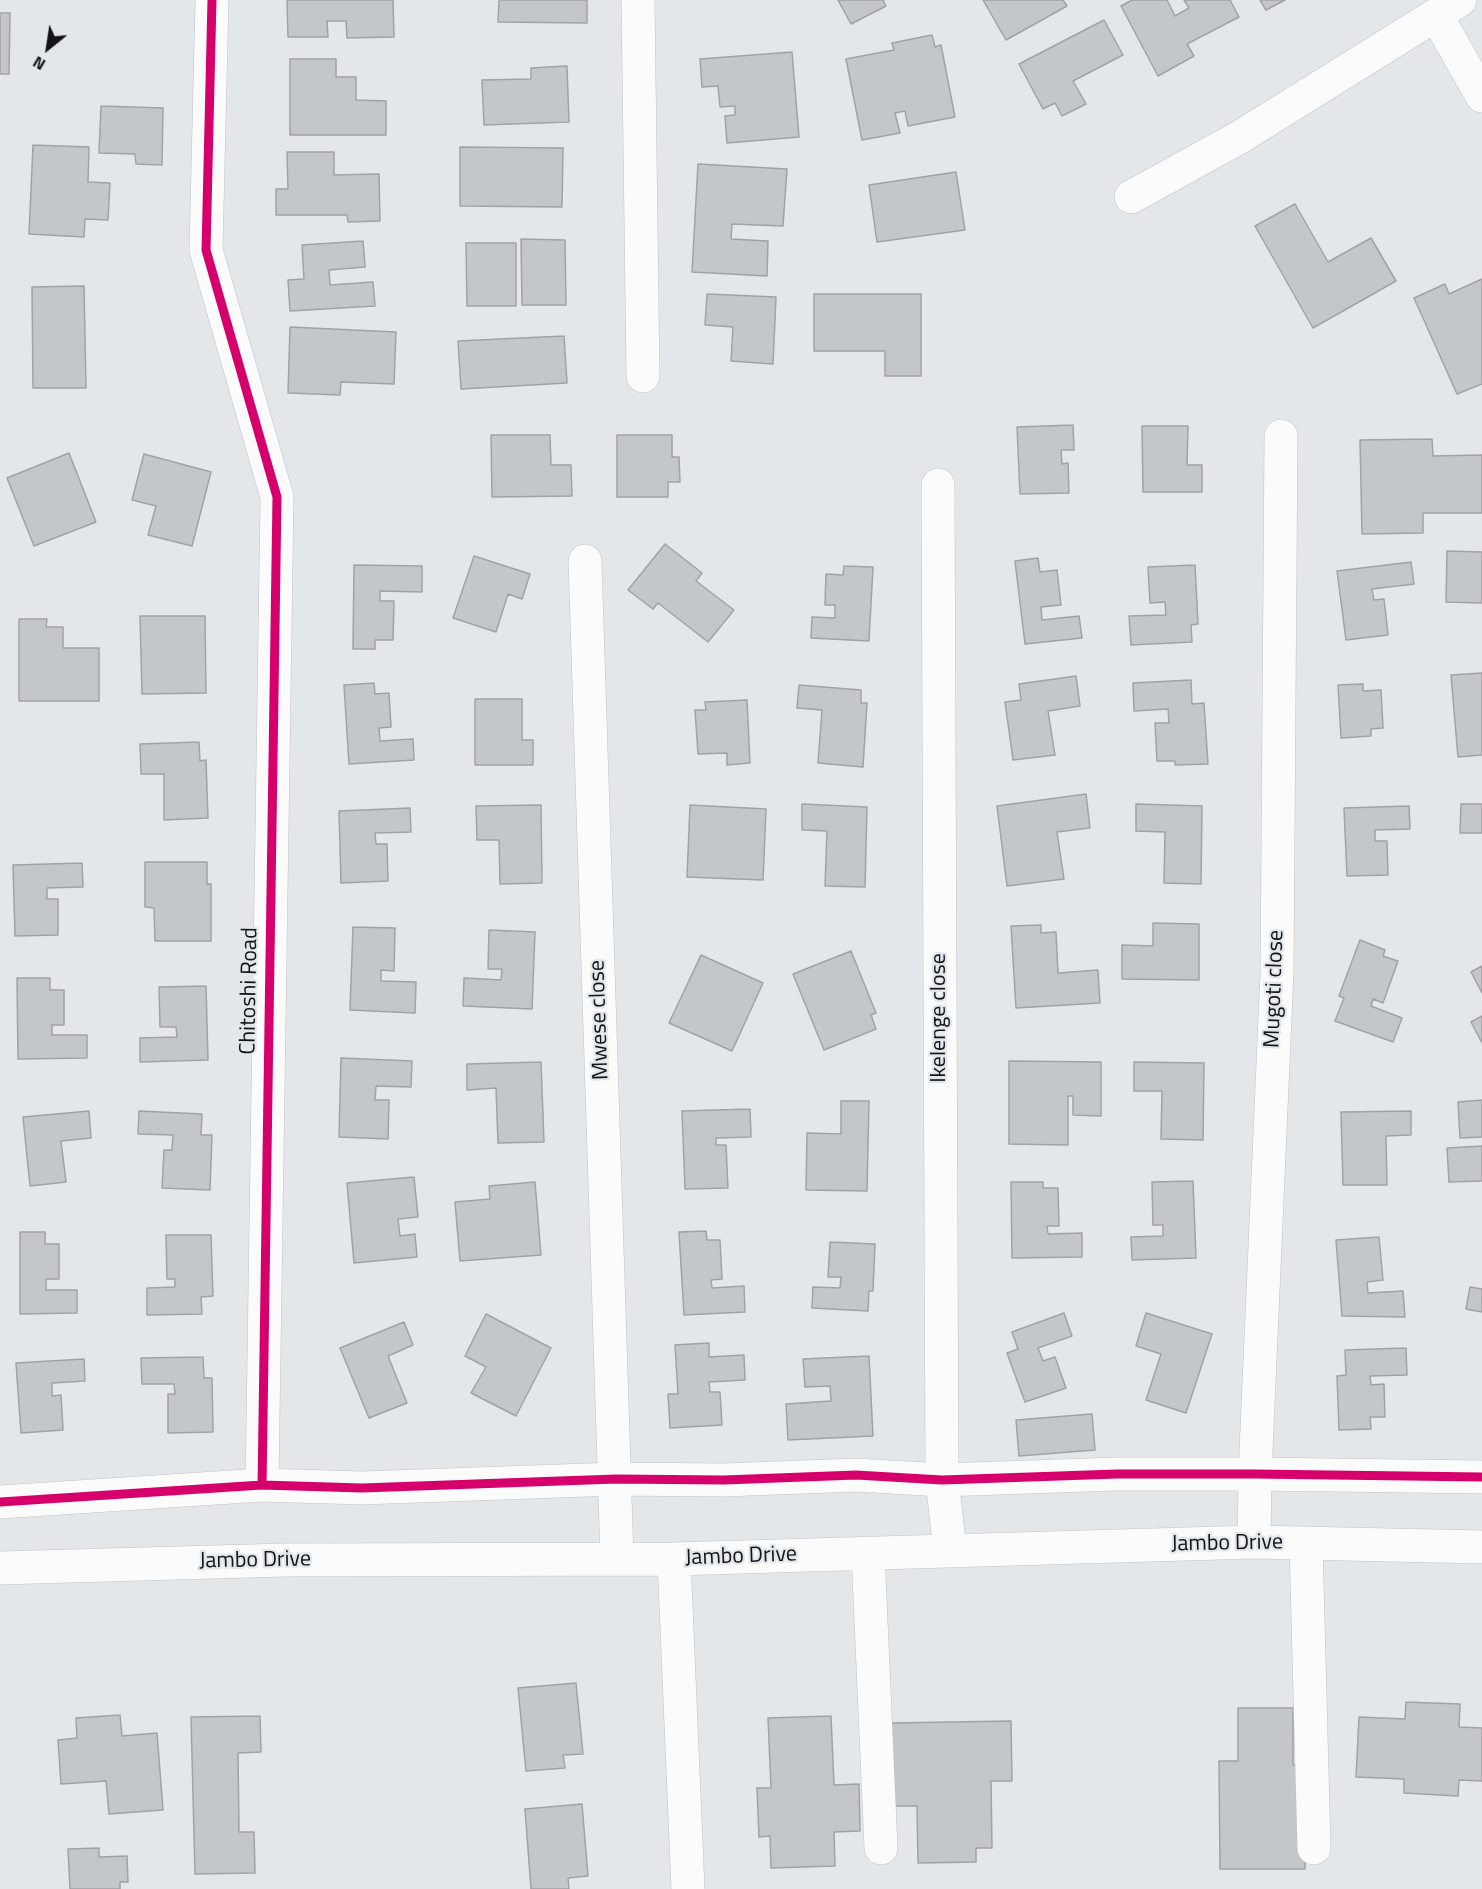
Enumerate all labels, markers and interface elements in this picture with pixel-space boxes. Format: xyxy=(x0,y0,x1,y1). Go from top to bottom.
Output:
north arrow xyxy=(18,18,78,78)
text: N xyxy=(28,50,50,77)
street label: Chitoshi Road xyxy=(236,927,264,1055)
street label: Mugoti close xyxy=(1260,930,1290,1048)
street label: Ikelenge close xyxy=(927,953,953,1083)
street label: Mwese close xyxy=(585,960,615,1080)
street label: Jambo Drive xyxy=(1171,1530,1283,1558)
street label: Jambo Drive xyxy=(685,1542,797,1572)
street label: Jambo Drive xyxy=(199,1547,311,1575)

